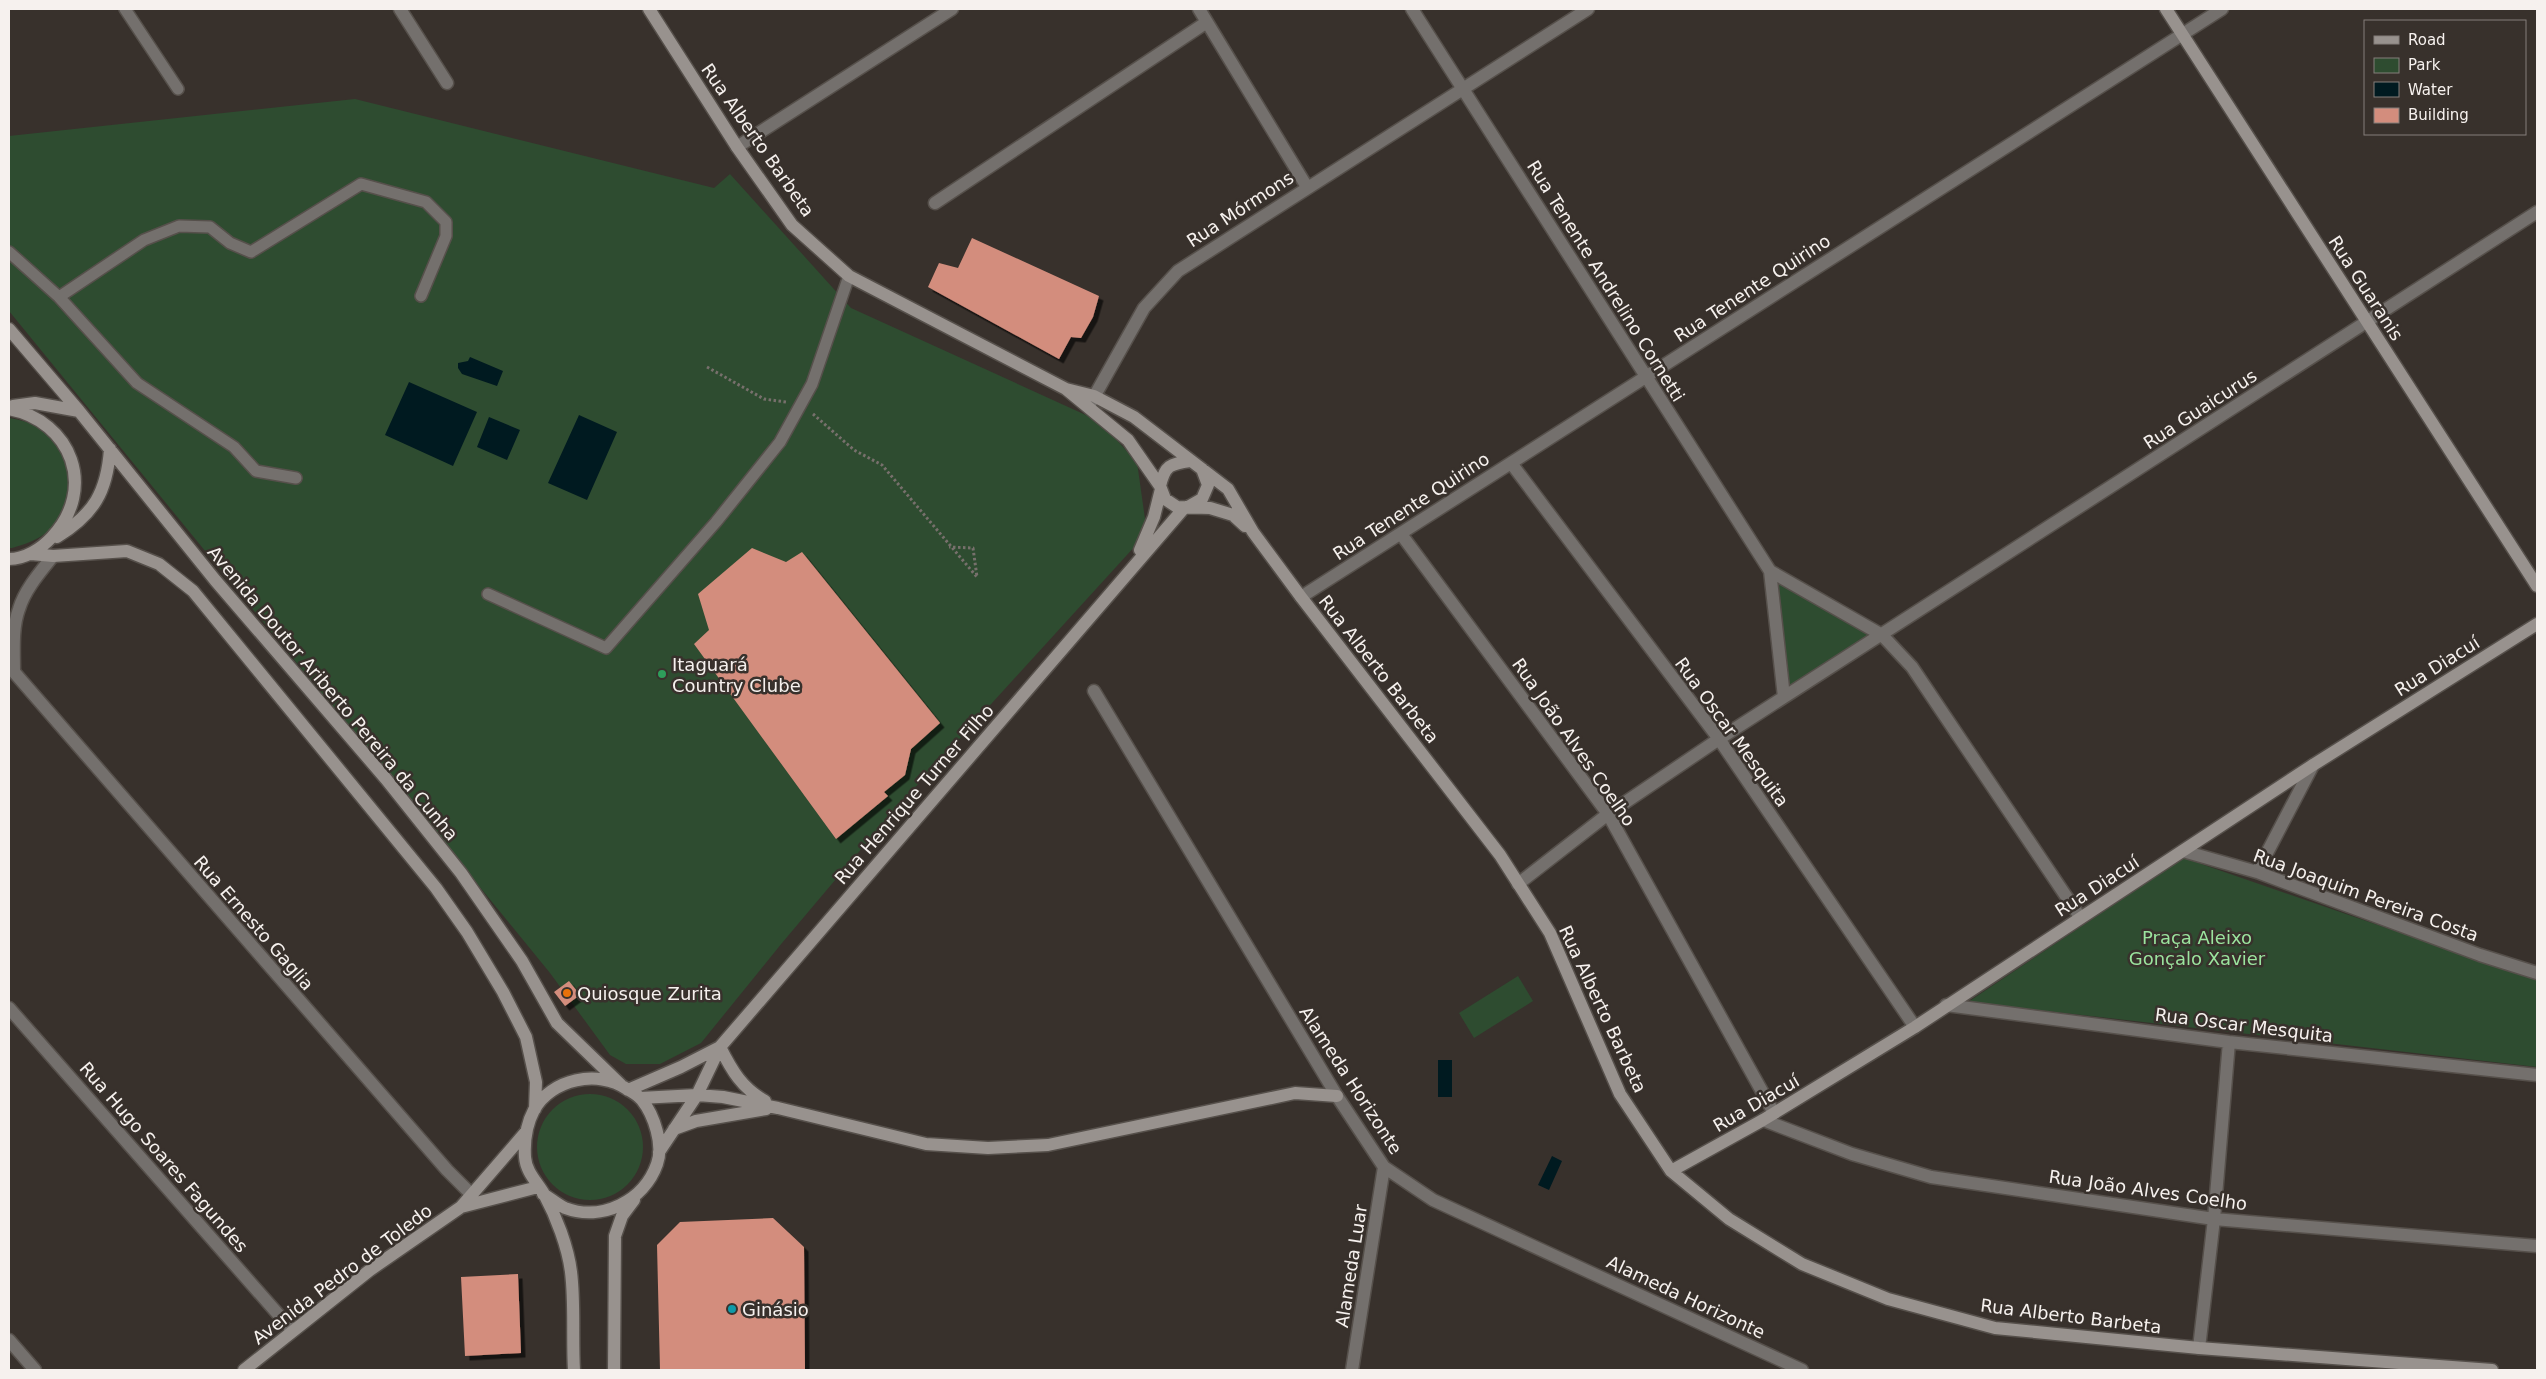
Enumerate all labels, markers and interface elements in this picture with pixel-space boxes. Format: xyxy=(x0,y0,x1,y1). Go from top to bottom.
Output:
legend xyxy=(2364,20,2526,135)
text: Road xyxy=(2408,31,2446,49)
text: Park xyxy=(2408,56,2441,74)
street label: Rua Alberto Barbeta xyxy=(697,59,819,221)
text: Water xyxy=(2408,81,2453,99)
text: Building xyxy=(2408,106,2469,124)
street label: Rua Tenente Andrelino Cornetti xyxy=(1523,157,1689,405)
street label: Rua Mórmons xyxy=(1183,167,1297,251)
street label: Rua Tenente Quirino xyxy=(1670,230,1834,346)
street label: Rua Guaranis xyxy=(2324,232,2408,344)
street label: Rua Guaicurus xyxy=(2139,365,2261,453)
street label: Rua Tenente Quirino xyxy=(1329,448,1493,564)
street label: Avenida Doutor Ariberto Pereira da Cunha xyxy=(203,541,463,845)
street label: Rua Alberto Barbeta xyxy=(1315,591,1443,747)
street label: Rua Diacuí xyxy=(2391,631,2484,700)
street label: Rua Oscar Mesquita xyxy=(1671,653,1793,811)
place label: Itaguará Country Clube xyxy=(672,654,801,696)
street label: Rua João Alves Coelho xyxy=(1508,654,1640,830)
marker: Itaguará Country Clube xyxy=(656,668,668,680)
street label: Rua Henrique Turner Filho xyxy=(830,700,998,888)
street label: Rua Joaquim Pereira Costa xyxy=(2251,844,2481,946)
street label: Rua Diacuí xyxy=(2051,850,2144,921)
street label: Rua Ernesto Gaglia xyxy=(190,851,318,995)
street label: Rua Alberto Barbeta xyxy=(1555,922,1651,1096)
park label: Praça Aleixo Gonçalo Xavier xyxy=(2129,927,2266,969)
place label: Quiosque Zurita xyxy=(577,983,722,1004)
marker: Quiosque Zurita xyxy=(561,987,573,999)
street label: Alameda Horizonte xyxy=(1295,1002,1407,1158)
street label: Rua Oscar Mesquita xyxy=(2154,1004,2334,1046)
street label: Rua Hugo Soares Fagundes xyxy=(76,1057,252,1257)
street label: Rua Diacuí xyxy=(1709,1069,1804,1136)
street label: Rua João Alves Coelho xyxy=(2047,1166,2249,1214)
street label: Avenida Pedro de Toledo xyxy=(248,1199,436,1349)
street label: Alameda Luar xyxy=(1331,1202,1371,1329)
street label: Alameda Horizonte xyxy=(1604,1251,1768,1343)
street label: Rua Alberto Barbeta xyxy=(1979,1294,2163,1338)
place label: Ginásio xyxy=(742,1299,809,1320)
marker: Ginásio xyxy=(726,1303,738,1315)

